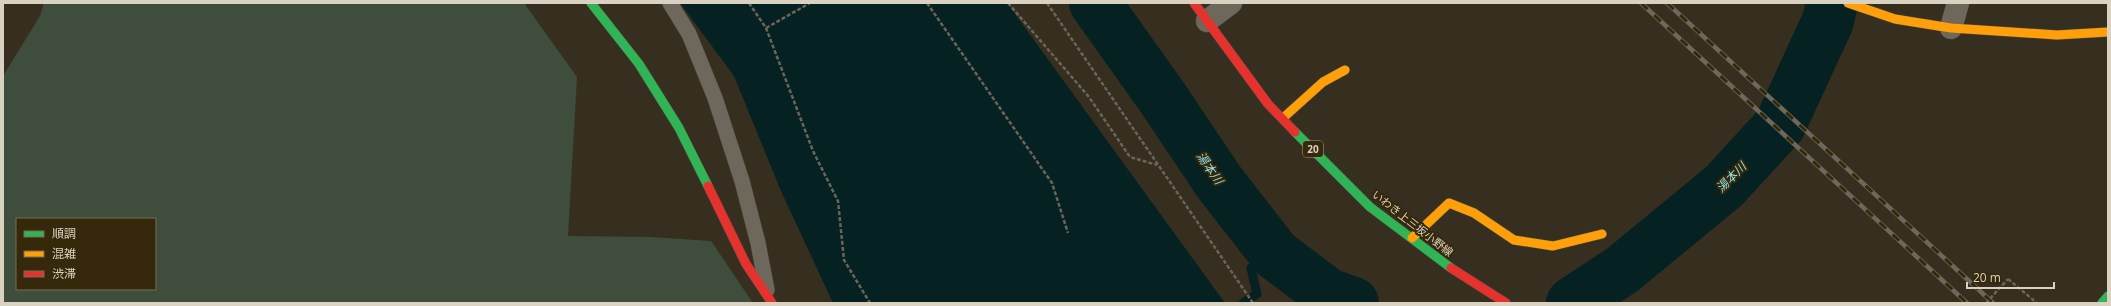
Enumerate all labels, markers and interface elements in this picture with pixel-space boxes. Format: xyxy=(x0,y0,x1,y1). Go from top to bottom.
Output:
road number: 20 xyxy=(1303,141,1323,157)
water label: 湯本川 xyxy=(1193,148,1228,189)
water label: 湯本川 xyxy=(1712,157,1751,196)
street label: いわき上三坂小野線 xyxy=(1369,187,1457,259)
legend xyxy=(16,218,156,290)
text: 順調 xyxy=(52,225,76,242)
text: 混雑 xyxy=(52,245,76,262)
scale bar xyxy=(1967,264,2054,290)
text: 渋滞 xyxy=(52,265,76,282)
text: 20 m xyxy=(1973,269,2001,286)

